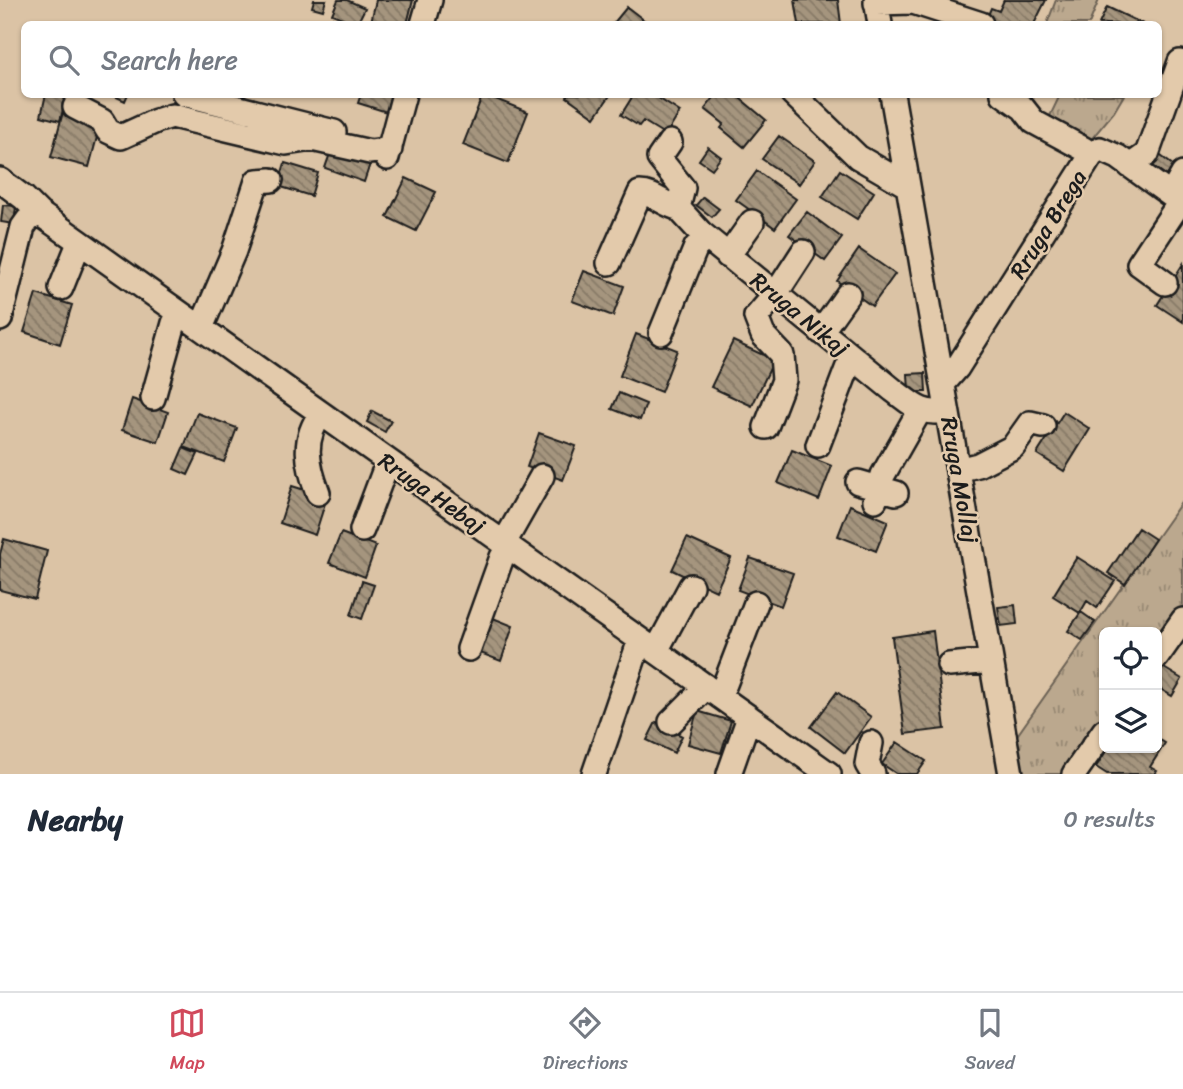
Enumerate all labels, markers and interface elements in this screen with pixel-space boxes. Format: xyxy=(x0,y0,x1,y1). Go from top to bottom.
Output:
search box xyxy=(21,21,1162,98)
text: Search here xyxy=(101,37,238,83)
icon: search xyxy=(45,41,83,79)
street label: Rruga Brega xyxy=(998,161,1098,287)
street label: Rruga Nikaj xyxy=(741,261,859,368)
street label: Rruga Mollaj xyxy=(928,413,991,547)
street label: Rruga Hebaj xyxy=(369,441,494,546)
map controls xyxy=(1099,627,1162,753)
button: locate xyxy=(1099,627,1162,690)
button: layers xyxy=(1099,690,1162,753)
text: Nearby xyxy=(28,793,123,847)
text: 0 results xyxy=(1063,799,1155,840)
tab: Map xyxy=(168,1004,206,1079)
tab: Directions xyxy=(543,1004,628,1079)
tab: Saved xyxy=(965,1004,1015,1079)

